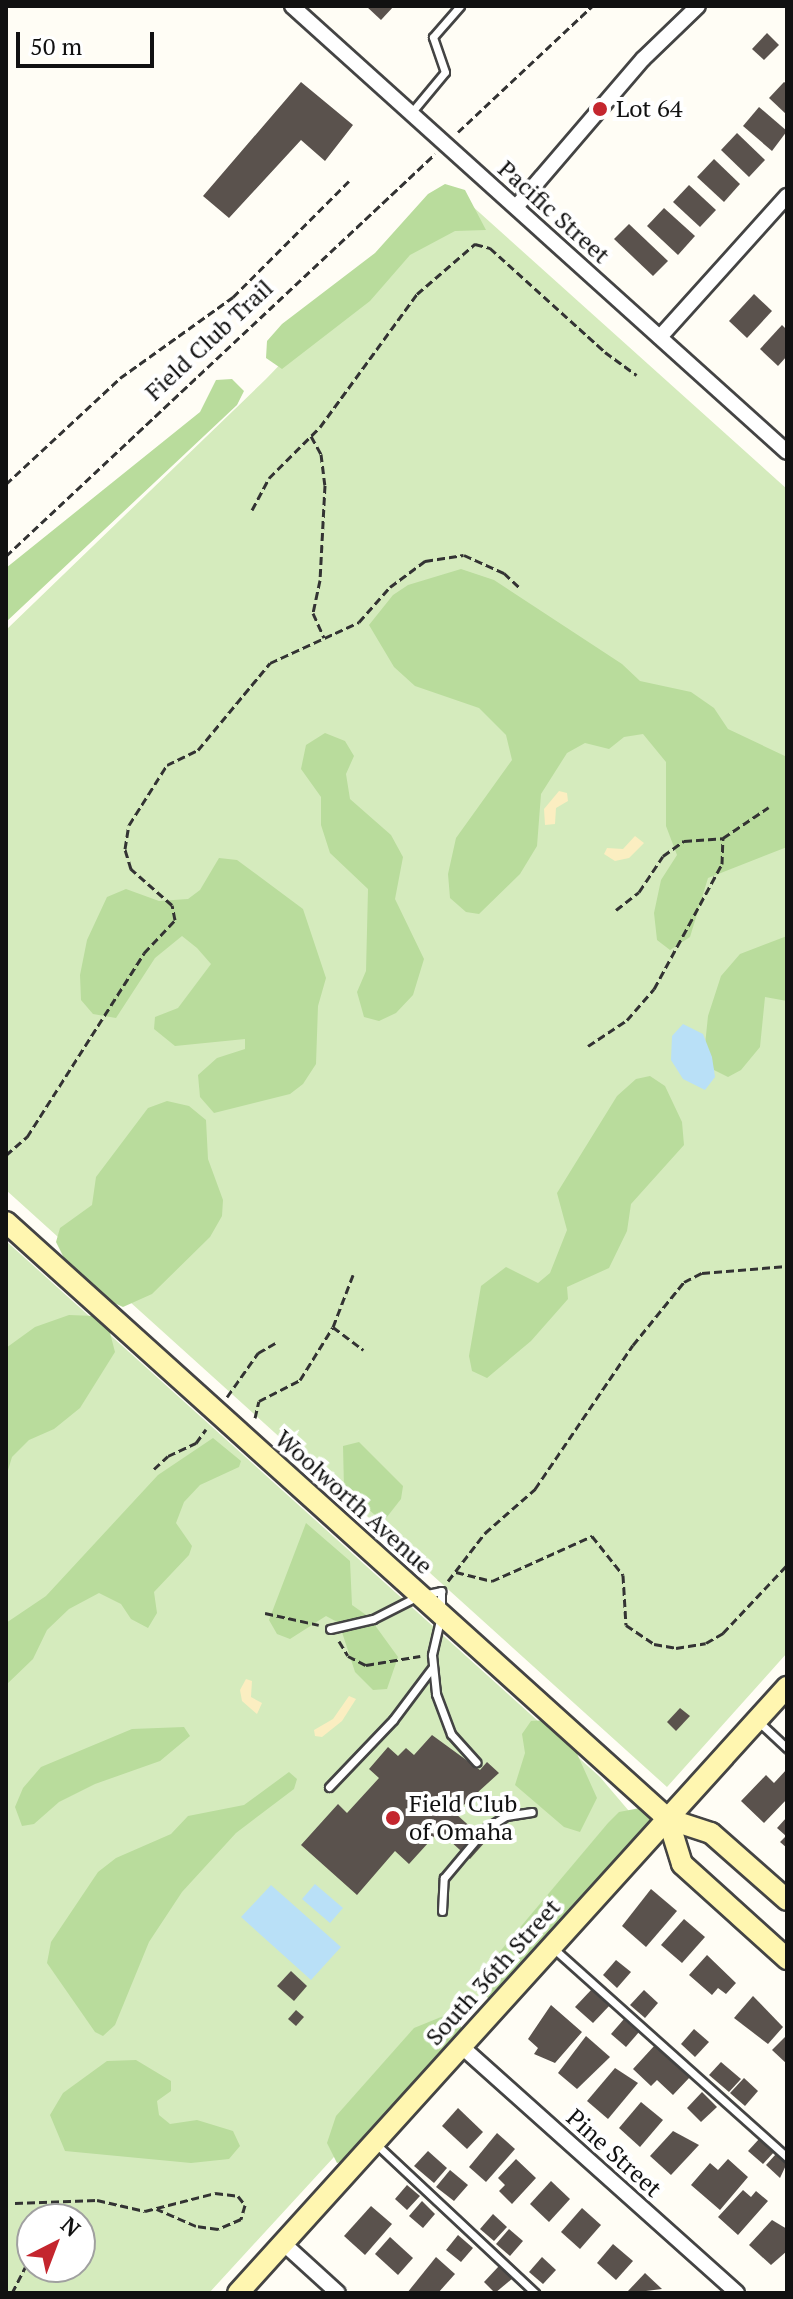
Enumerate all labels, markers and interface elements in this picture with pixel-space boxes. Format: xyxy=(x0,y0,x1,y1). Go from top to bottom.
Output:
scale bar xyxy=(20,16,158,66)
text: 50 m xyxy=(30,30,82,62)
place label: Lot 64 xyxy=(616,95,683,123)
marker: Lot 64 xyxy=(591,100,609,118)
street label: Pacific Street xyxy=(492,154,616,270)
street label: Field Club Trail xyxy=(139,274,279,406)
street label: Woolworth Avenue xyxy=(269,1424,439,1580)
place label: Field Club of Omaha xyxy=(409,1790,517,1846)
marker: Field Club of Omaha xyxy=(384,1809,402,1827)
street label: South 36th Street xyxy=(420,1893,566,2051)
street label: Pine Street xyxy=(561,2103,667,2203)
north arrow xyxy=(16,2203,96,2283)
text: N xyxy=(55,2210,87,2243)

